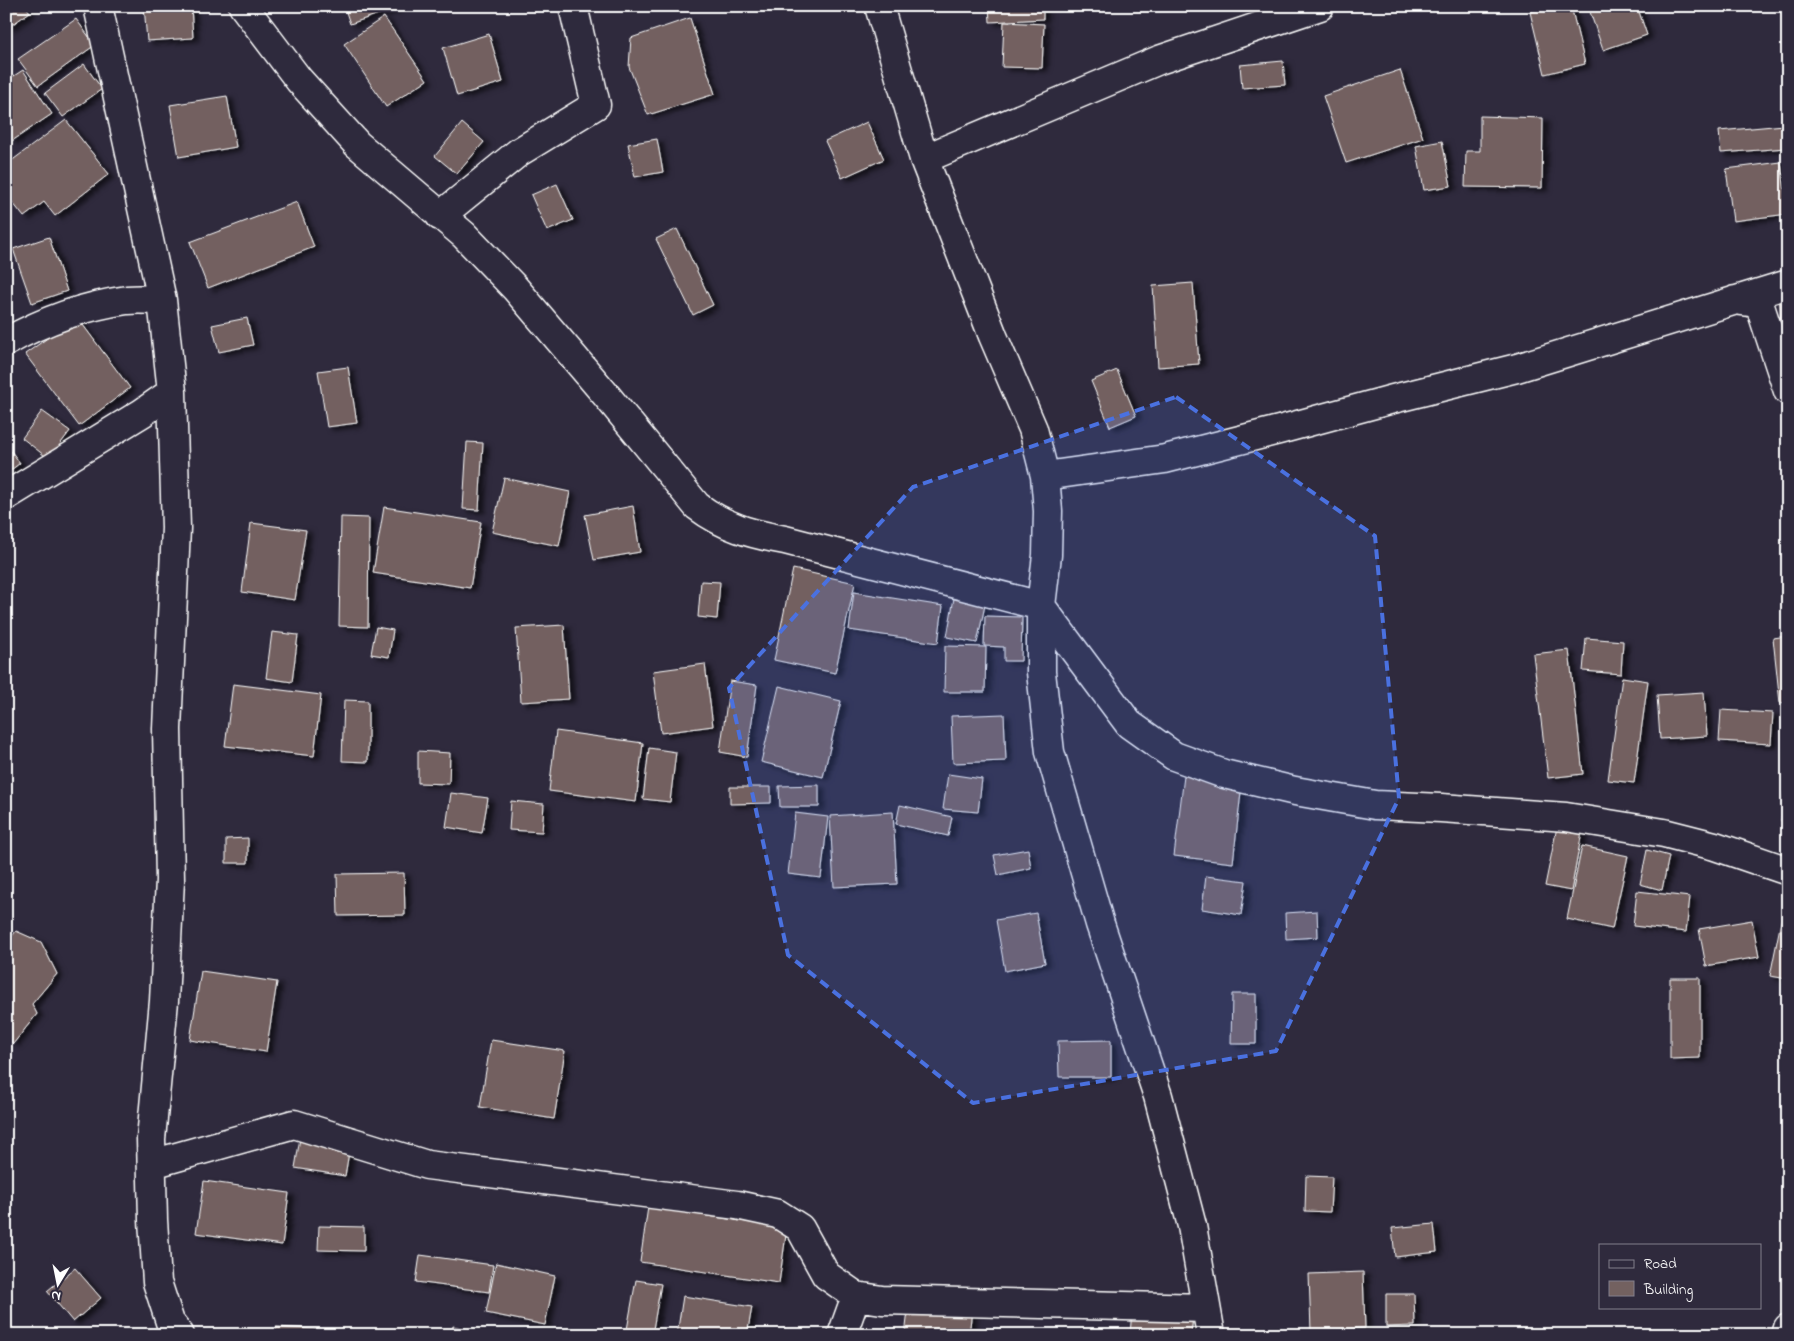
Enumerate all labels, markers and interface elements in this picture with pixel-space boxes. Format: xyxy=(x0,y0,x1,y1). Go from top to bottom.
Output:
legend xyxy=(1599,1244,1762,1308)
text: Road xyxy=(1644,1253,1677,1275)
north arrow xyxy=(32,1258,82,1308)
text: Building xyxy=(1643,1279,1693,1302)
text: N xyxy=(50,1284,62,1306)

